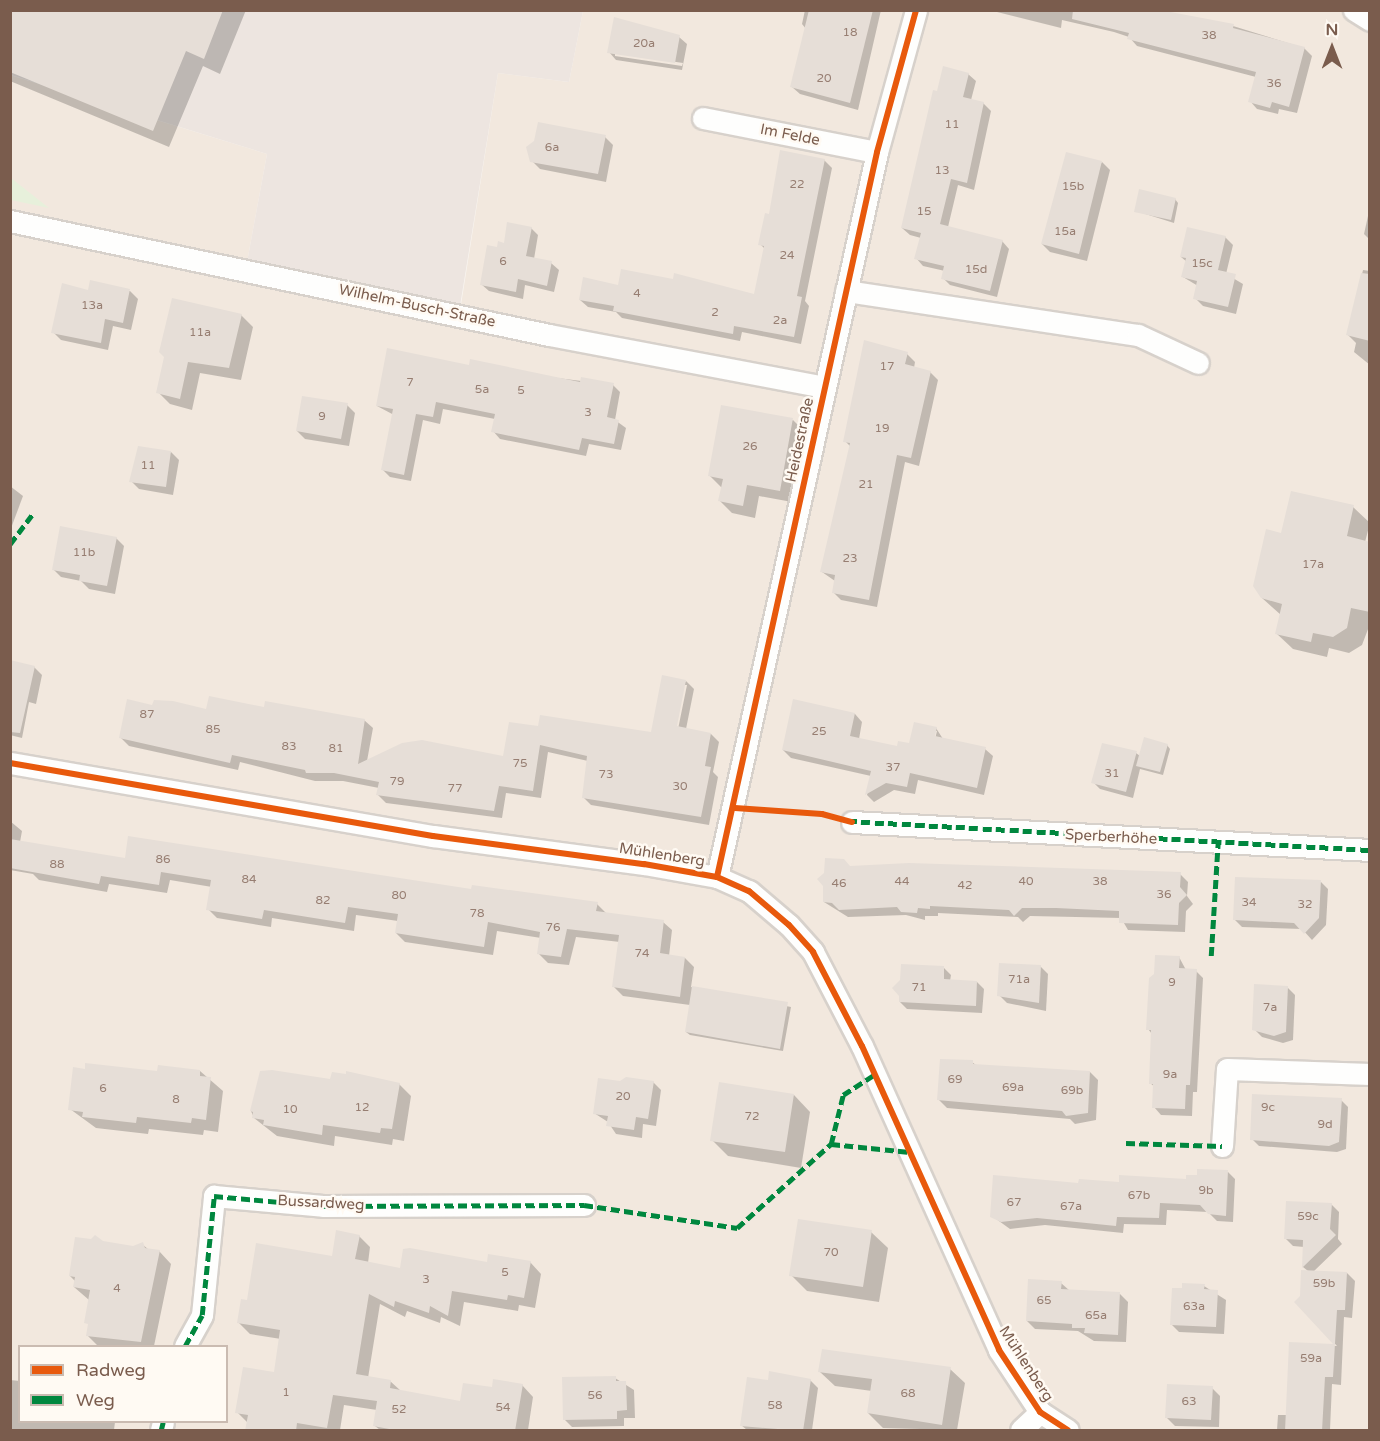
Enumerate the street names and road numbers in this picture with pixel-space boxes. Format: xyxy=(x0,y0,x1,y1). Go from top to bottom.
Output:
street label: Im Felde xyxy=(759,120,821,150)
street label: Wilhelm-Busch-Straße xyxy=(337,281,497,331)
street label: Heidestraße xyxy=(782,396,818,484)
street label: Sperberhöhe xyxy=(1064,826,1158,848)
street label: Mühlenberg xyxy=(618,839,706,871)
street label: Bussardweg xyxy=(277,1192,365,1214)
street label: Mühlenberg xyxy=(995,1323,1057,1405)

